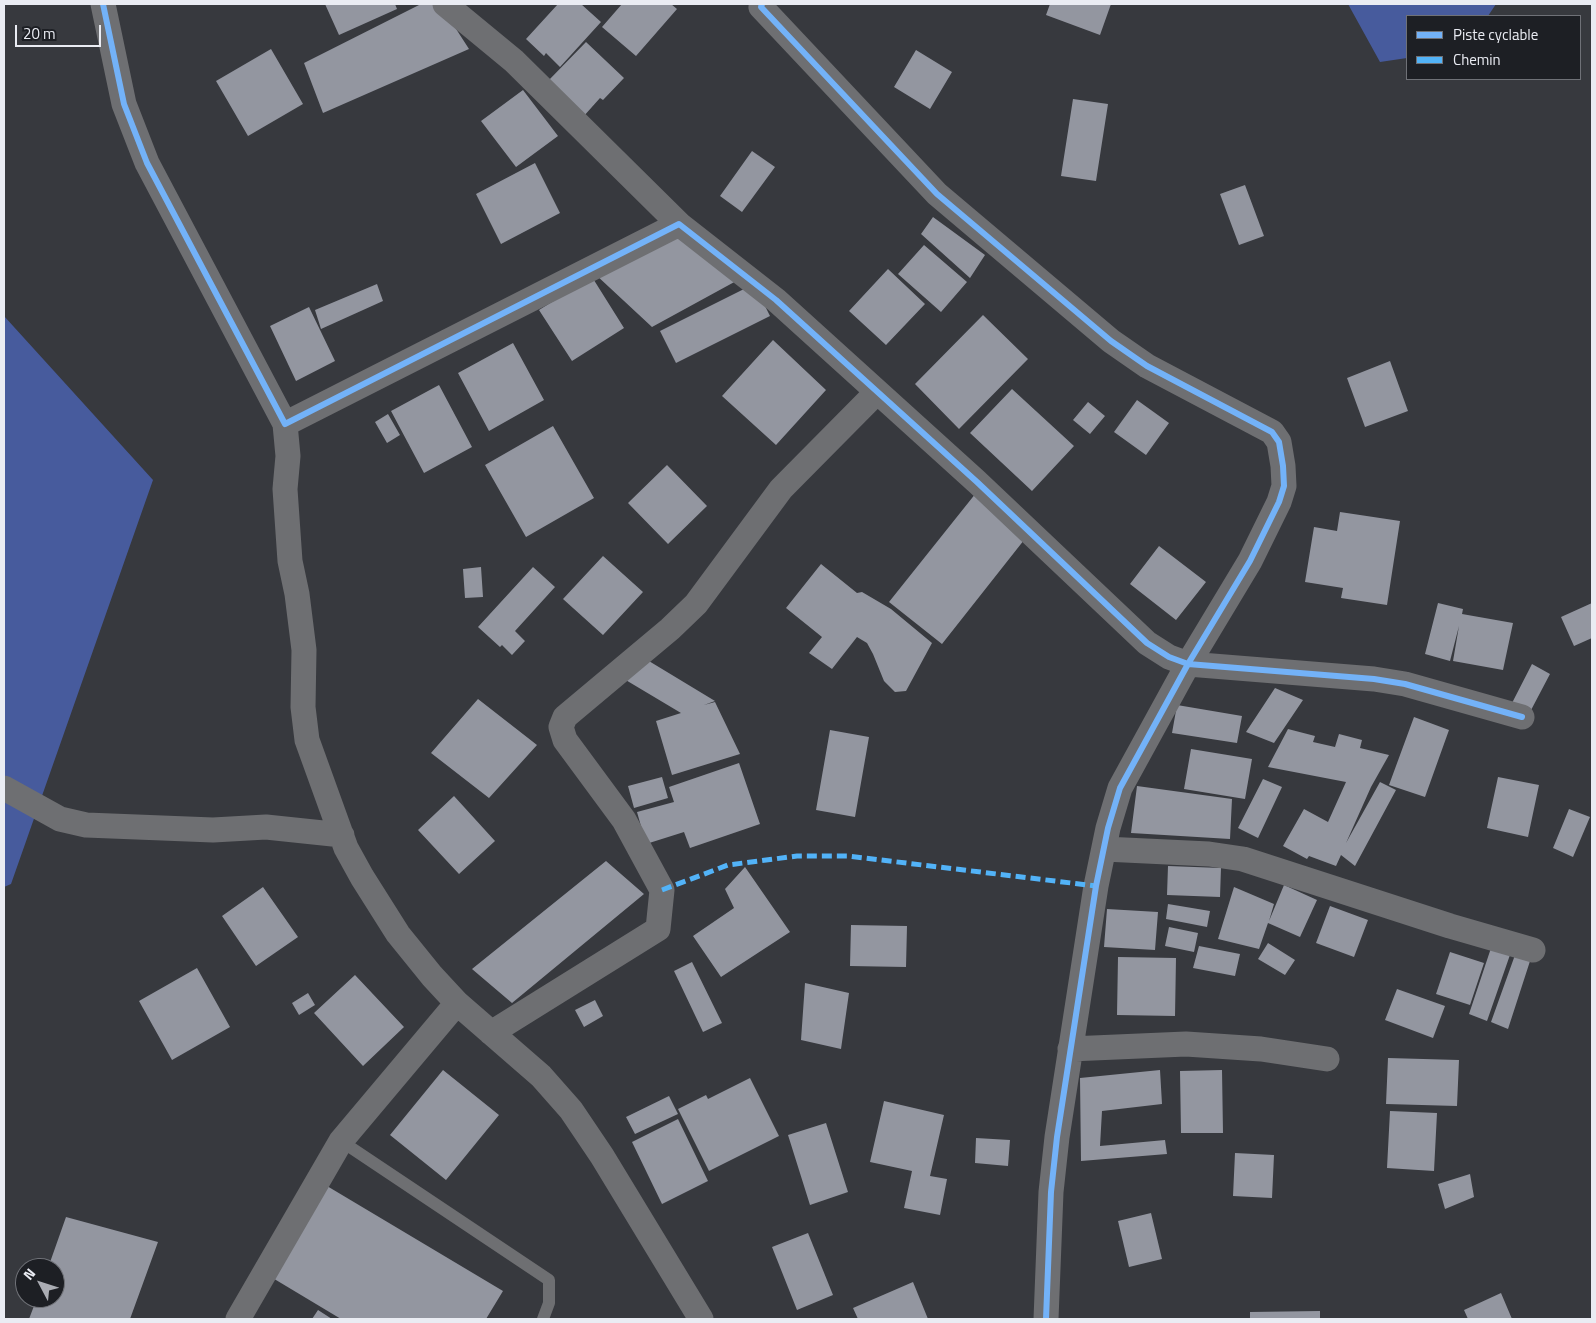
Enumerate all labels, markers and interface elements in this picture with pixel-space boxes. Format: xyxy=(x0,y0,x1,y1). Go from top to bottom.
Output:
scale bar xyxy=(18,15,104,47)
legend xyxy=(1406,15,1581,80)
text: 20 m xyxy=(23,22,56,45)
text: Piste cyclable xyxy=(1453,23,1538,46)
text: Chemin xyxy=(1453,48,1501,71)
north arrow xyxy=(15,1258,65,1308)
text: N xyxy=(18,1263,40,1284)

